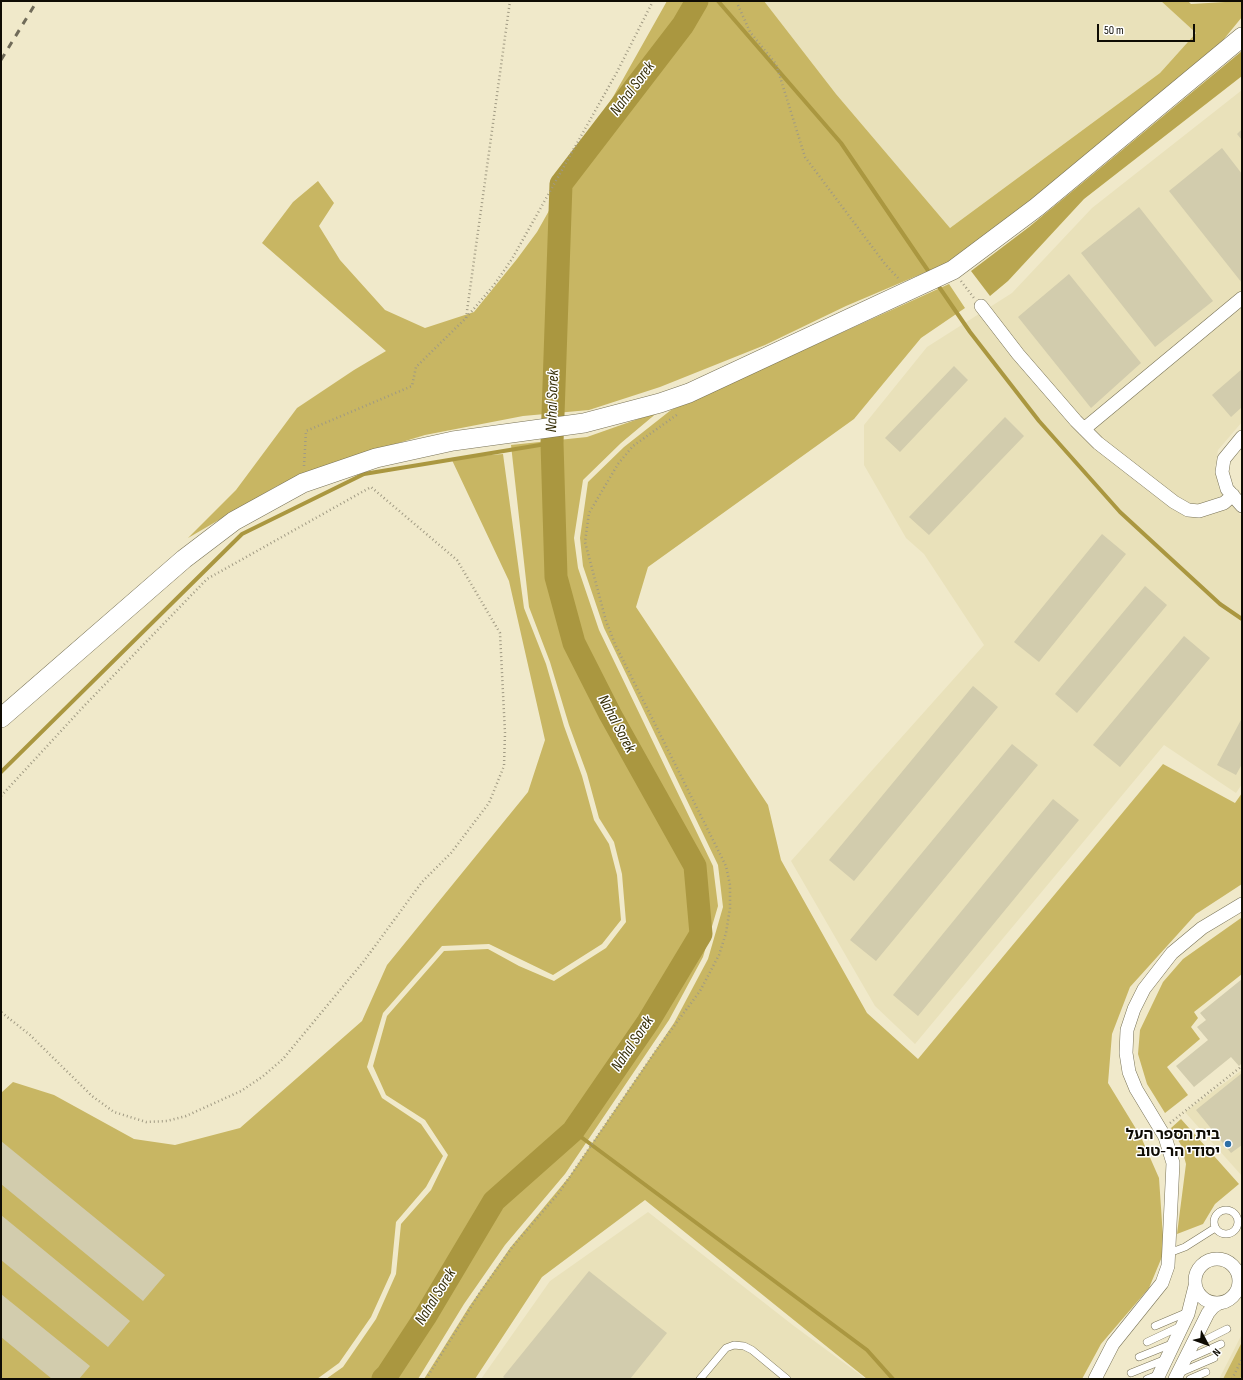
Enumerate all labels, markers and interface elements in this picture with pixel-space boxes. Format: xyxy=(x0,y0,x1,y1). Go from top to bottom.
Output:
scale bar xyxy=(1099,16,1197,42)
text: 50 m xyxy=(1104,23,1124,38)
water label: Nahal Sorek xyxy=(606,58,660,120)
water label: Nahal Sorek xyxy=(542,369,564,433)
water label: Nahal Sorek xyxy=(593,692,639,756)
water label: Nahal Sorek xyxy=(607,1013,659,1075)
place label: בית הספר העל יסודי הר-טוב xyxy=(1126,1126,1220,1161)
marker: בית הספר העל יסודי הר-טוב xyxy=(1223,1139,1233,1149)
water label: Nahal Sorek xyxy=(411,1265,461,1329)
north arrow xyxy=(1187,1324,1227,1364)
text: N xyxy=(1210,1346,1223,1359)

